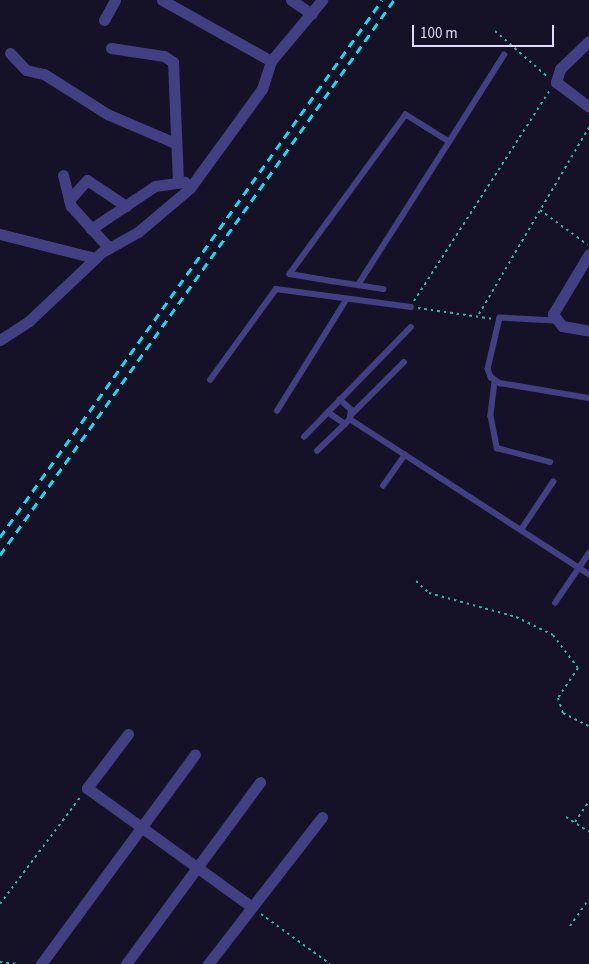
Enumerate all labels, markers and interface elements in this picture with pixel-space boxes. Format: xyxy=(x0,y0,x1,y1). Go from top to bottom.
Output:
scale bar xyxy=(414,15,556,47)
text: 100 m xyxy=(420,23,458,44)

